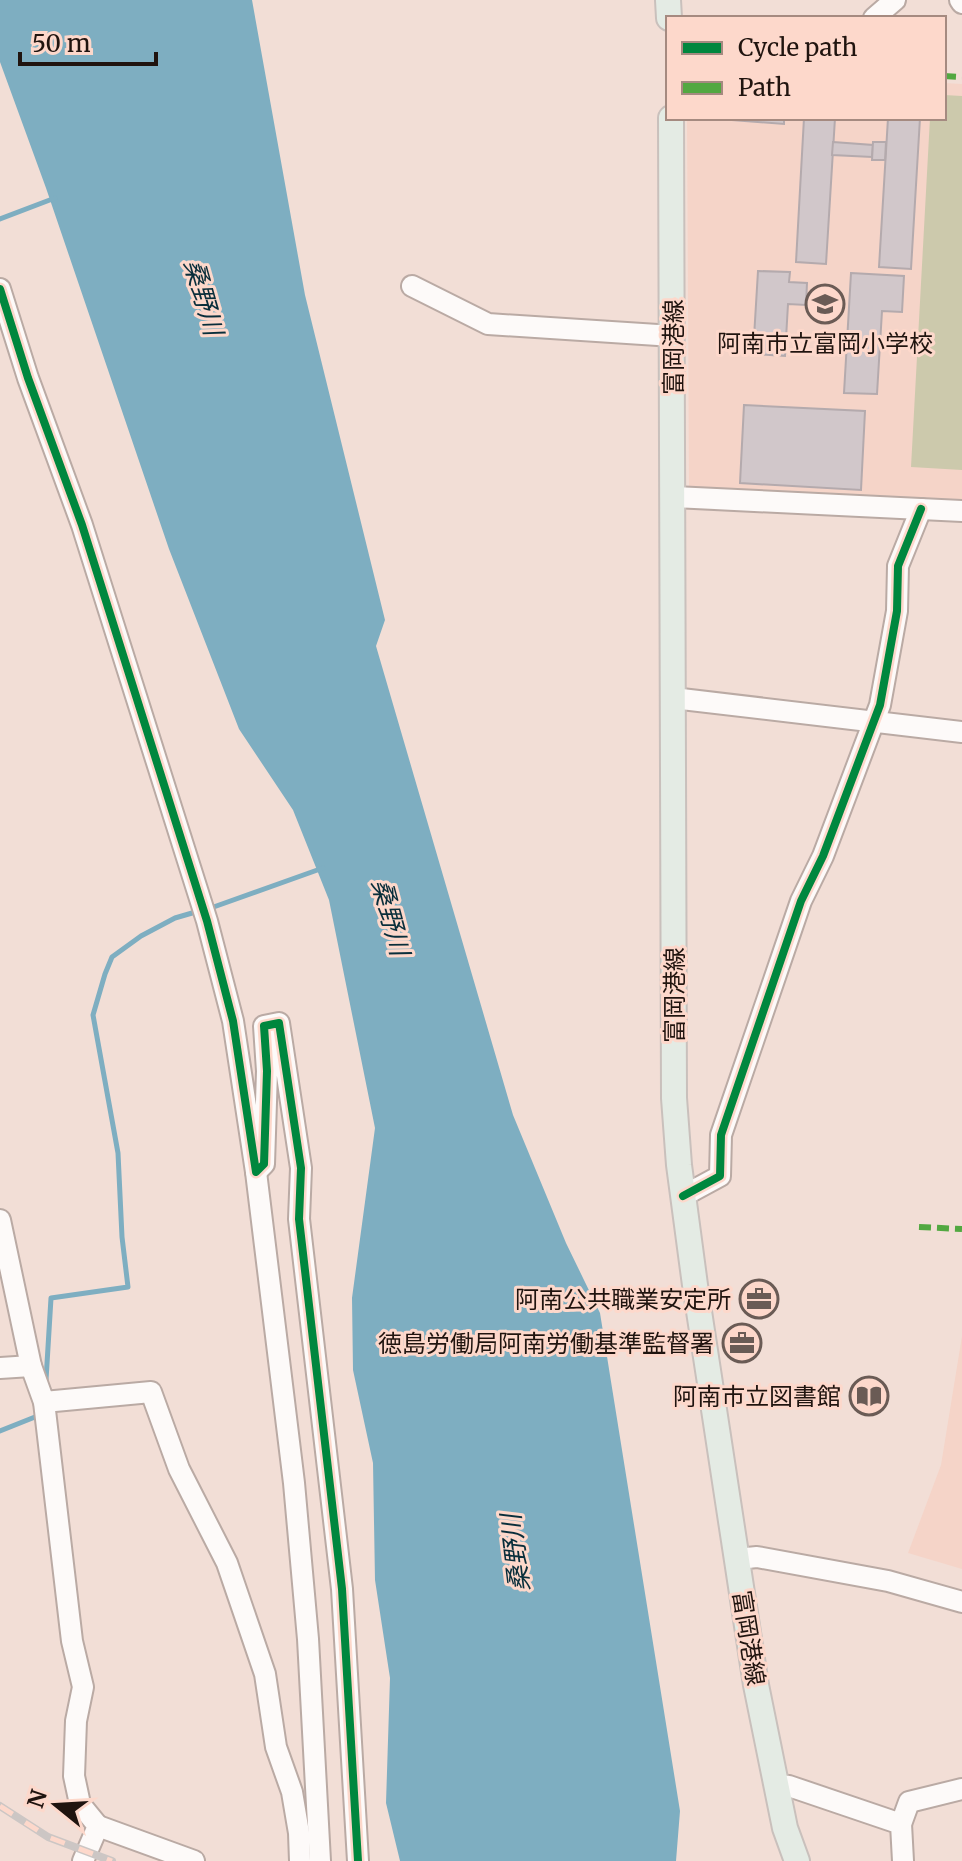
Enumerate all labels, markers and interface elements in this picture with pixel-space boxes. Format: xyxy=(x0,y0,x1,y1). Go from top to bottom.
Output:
scale bar xyxy=(20,16,156,66)
legend xyxy=(666,16,946,120)
text: 50 m xyxy=(32,28,91,59)
text: Cycle path xyxy=(738,32,857,63)
text: Path xyxy=(738,72,791,103)
water label: 桑野川 xyxy=(177,255,231,342)
school or university icon: 阿南市立富岡小学校 xyxy=(804,283,846,325)
street label: 富岡港線 xyxy=(658,299,689,395)
place label: 阿南市立富岡小学校 xyxy=(717,328,933,359)
water label: 桑野川 xyxy=(365,875,418,962)
street label: 富岡港線 xyxy=(659,947,690,1043)
office icon: 阿南公共職業安定所 xyxy=(738,1278,780,1320)
place label: 阿南公共職業安定所 xyxy=(515,1284,731,1315)
office icon: 徳島労働局阿南労働基準監督署 xyxy=(721,1322,763,1364)
place label: 徳島労働局阿南労働基準監督署 xyxy=(378,1328,714,1359)
library icon: 阿南市立図書館 xyxy=(848,1375,890,1417)
place label: 阿南市立図書館 xyxy=(673,1381,841,1412)
water label: 桑野川 xyxy=(494,1509,536,1594)
street label: 富岡港線 xyxy=(726,1588,772,1688)
north arrow xyxy=(16,1765,96,1845)
text: N xyxy=(21,1786,53,1811)

